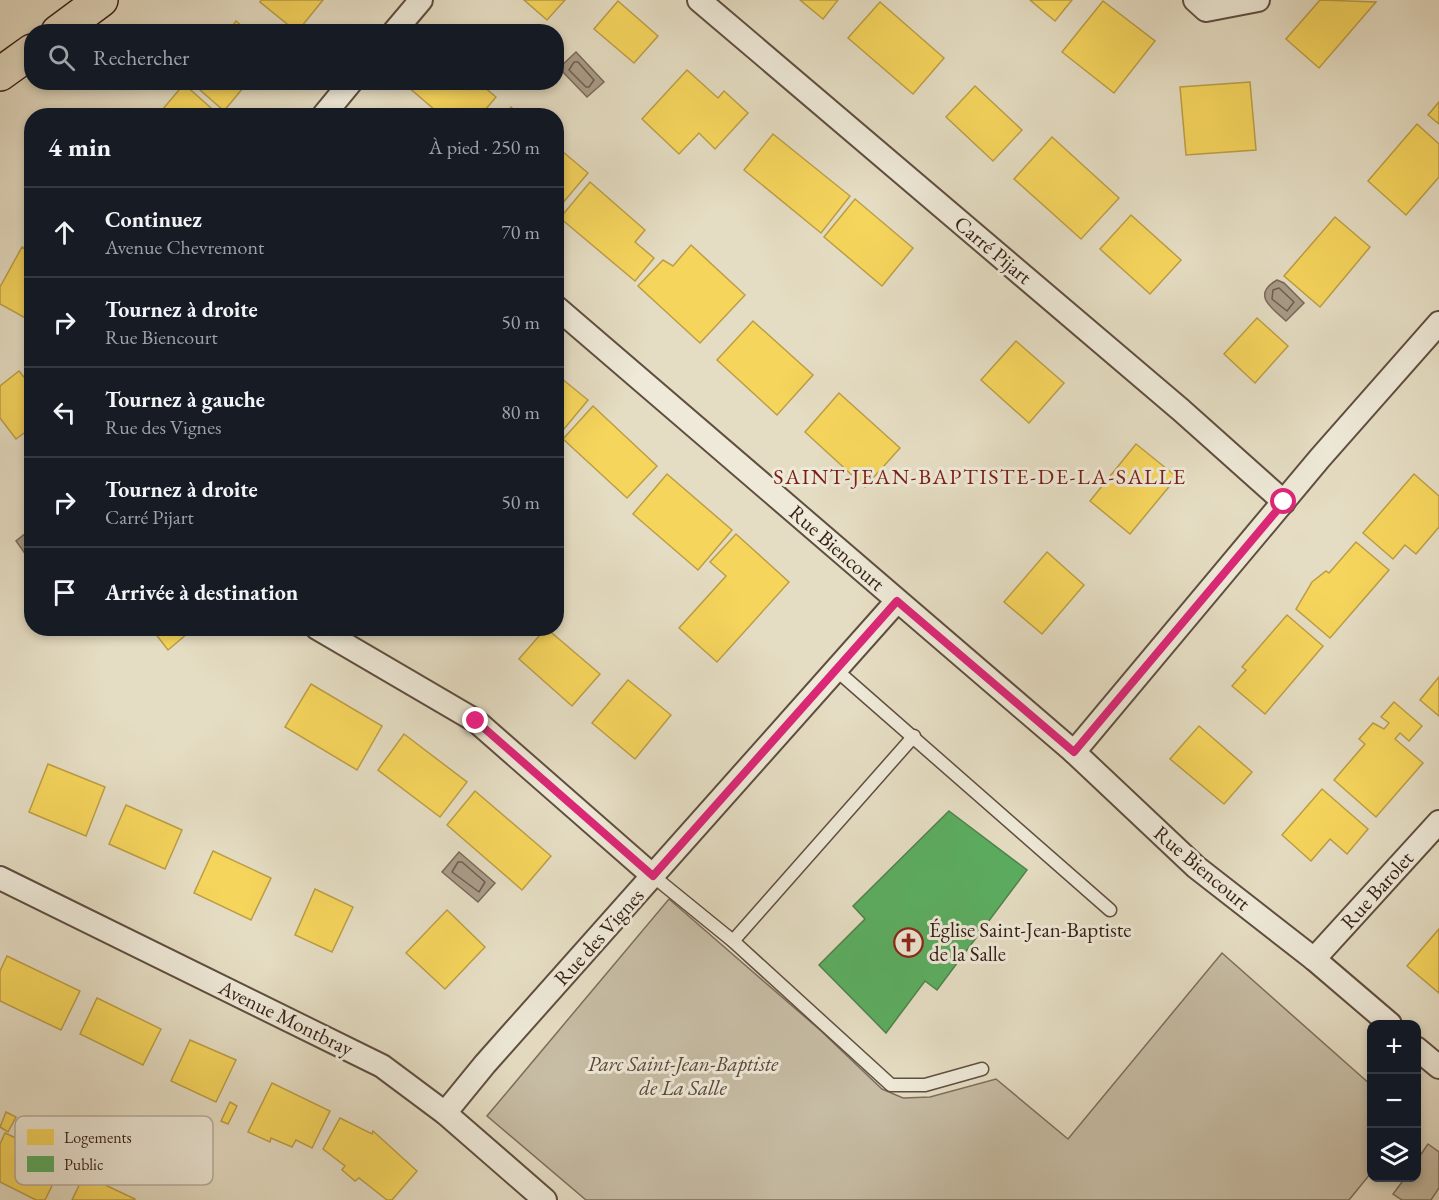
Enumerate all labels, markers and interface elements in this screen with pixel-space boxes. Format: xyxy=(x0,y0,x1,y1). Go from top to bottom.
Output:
search box xyxy=(24,24,564,90)
icon: search xyxy=(45,41,78,74)
text: Rechercher xyxy=(93,43,189,72)
text: 4 min xyxy=(48,130,111,164)
text: À pied · 250 m xyxy=(429,134,540,160)
text: Continuez xyxy=(105,205,202,234)
street label: Carré Pijart xyxy=(949,209,1038,290)
icon: ahead xyxy=(48,216,81,249)
text: 70 m xyxy=(501,219,540,245)
text: Avenue Chevremont xyxy=(105,234,264,260)
text: Tournez à droite xyxy=(105,295,258,324)
icon: right xyxy=(48,306,81,339)
text: 50 m xyxy=(501,309,540,335)
text: Rue Biencourt xyxy=(105,324,218,350)
text: Tournez à gauche xyxy=(105,385,265,414)
icon: left xyxy=(48,396,81,429)
text: 80 m xyxy=(501,399,540,425)
text: Rue des Vignes xyxy=(105,414,221,440)
district label: SAINT-JEAN-BAPTISTE-DE-LA-SALLE xyxy=(773,462,1187,491)
text: Tournez à droite xyxy=(105,475,258,504)
icon: right xyxy=(48,486,81,519)
route start xyxy=(1270,488,1296,514)
text: 50 m xyxy=(501,489,540,515)
street label: Rue Biencourt xyxy=(784,499,891,597)
text: Carré Pijart xyxy=(105,504,194,530)
icon: arrive xyxy=(48,576,81,609)
text: Arrivée à destination xyxy=(105,578,298,607)
route end xyxy=(462,707,488,733)
street label: Rue Biencourt xyxy=(1148,819,1257,916)
street label: Rue Barolet xyxy=(1334,845,1419,934)
street label: Rue des Vignes xyxy=(548,882,650,991)
place label: Église Saint-Jean-Baptiste de la Salle xyxy=(929,916,1132,967)
church icon: Église Saint-Jean-Baptiste de la Salle xyxy=(892,926,924,958)
street label: Avenue Montbray xyxy=(214,973,359,1062)
map controls xyxy=(1367,1020,1421,1182)
button: + xyxy=(1367,1020,1421,1074)
park label: Parc Saint-Jean-Baptiste de La Salle xyxy=(588,1050,779,1101)
button: − xyxy=(1367,1074,1421,1128)
legend xyxy=(15,1116,213,1185)
text: Logements xyxy=(64,1127,132,1148)
button: layers xyxy=(1367,1128,1421,1182)
text: Public xyxy=(64,1154,104,1175)

